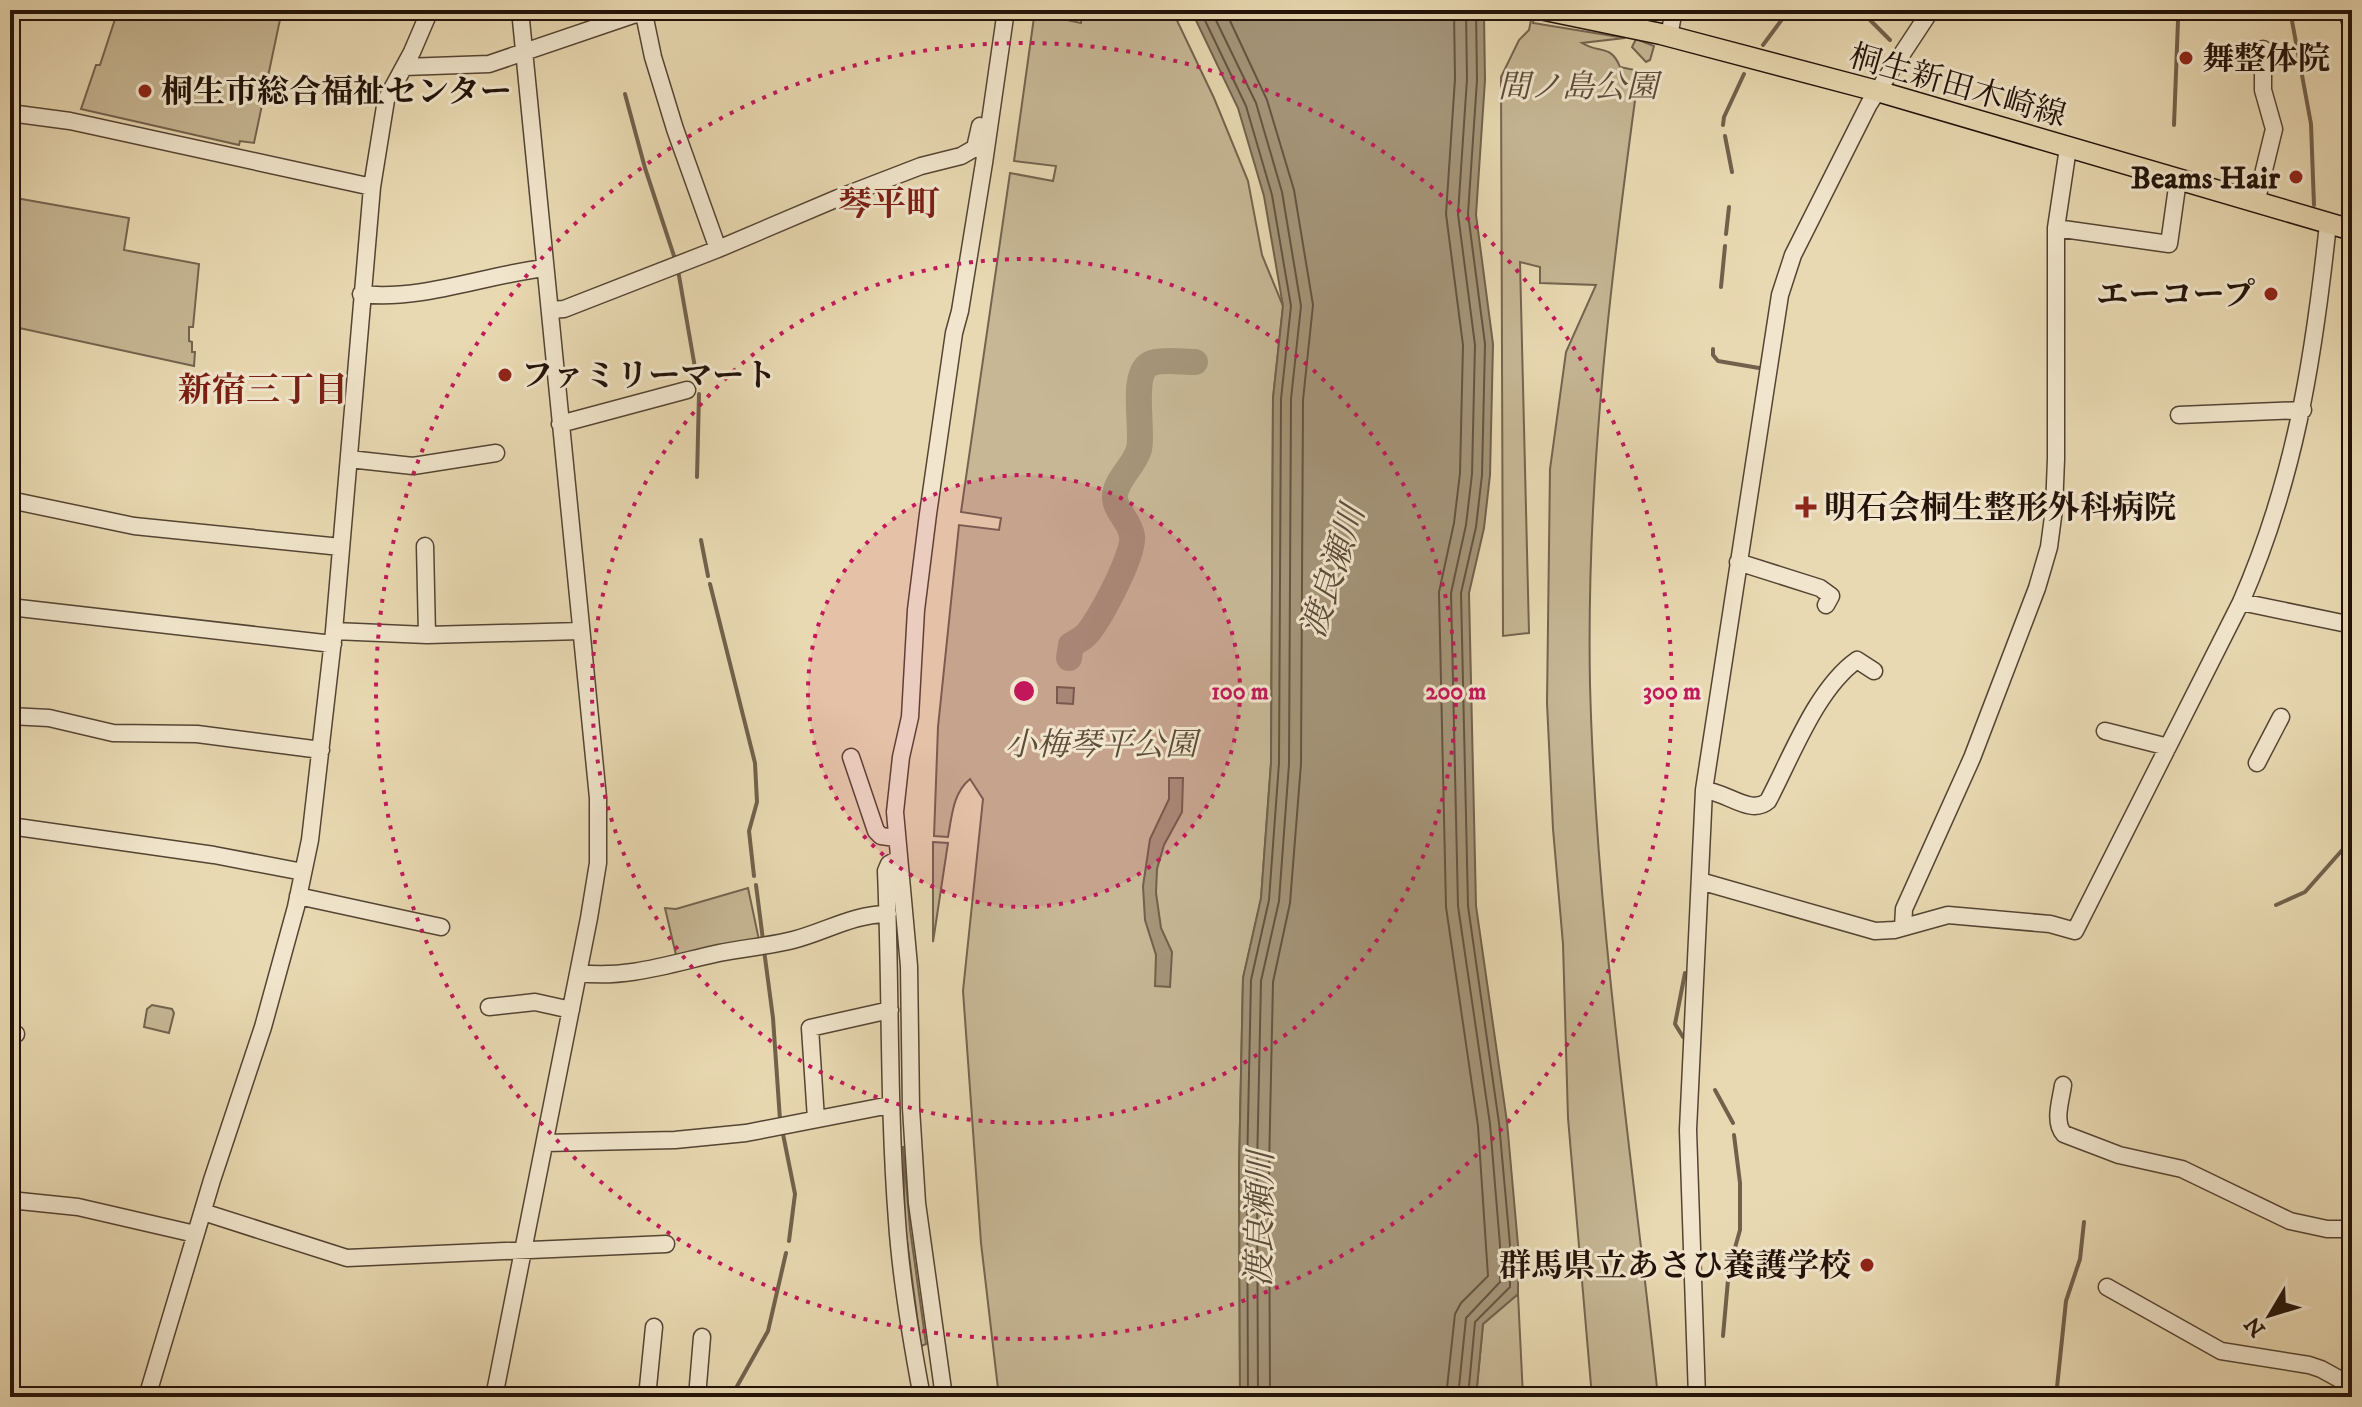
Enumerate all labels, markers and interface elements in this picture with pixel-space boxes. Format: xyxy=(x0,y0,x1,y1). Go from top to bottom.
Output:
street label: 桐生新田木崎線 xyxy=(1844,37,2071,137)
place label: 舞整体院 xyxy=(2202,40,2330,80)
marker: 舞整体院 xyxy=(2177,49,2195,67)
park label: 間ノ島公園 xyxy=(1498,68,1663,108)
place label: 桐生市総合福祉センター xyxy=(161,73,512,113)
marker: 桐生市総合福祉センター xyxy=(136,82,154,100)
place label: Beams Hair xyxy=(2131,159,2281,199)
marker: Beams Hair xyxy=(2287,168,2305,186)
district label: 琴平町 xyxy=(838,184,940,226)
place label: エーコープ xyxy=(2097,276,2255,316)
marker: エーコープ xyxy=(2262,285,2280,303)
place label: ファミリーマート xyxy=(521,357,776,397)
marker: ファミリーマート xyxy=(496,366,514,384)
district label: 新宿三丁目 xyxy=(178,370,348,412)
place label: 明石会桐生整形外科病院 xyxy=(1824,489,2176,529)
marker: 明石会桐生整形外科病院 xyxy=(1795,496,1817,518)
water label: 渡良瀬川 xyxy=(1293,497,1376,643)
centre of rings xyxy=(1010,677,1038,705)
text: 100 m xyxy=(1211,677,1269,707)
text: 200 m xyxy=(1426,677,1486,707)
text: 300 m xyxy=(1643,677,1701,707)
park label: 小梅琴平公園 xyxy=(1005,726,1202,766)
water label: 渡良瀬川 xyxy=(1239,1147,1283,1287)
place label: 群馬県立あさひ養護学校 xyxy=(1499,1247,1851,1287)
marker: 群馬県立あさひ養護学校 xyxy=(1858,1256,1876,1274)
north arrow xyxy=(2230,1275,2310,1355)
text: N xyxy=(2239,1311,2272,1342)

